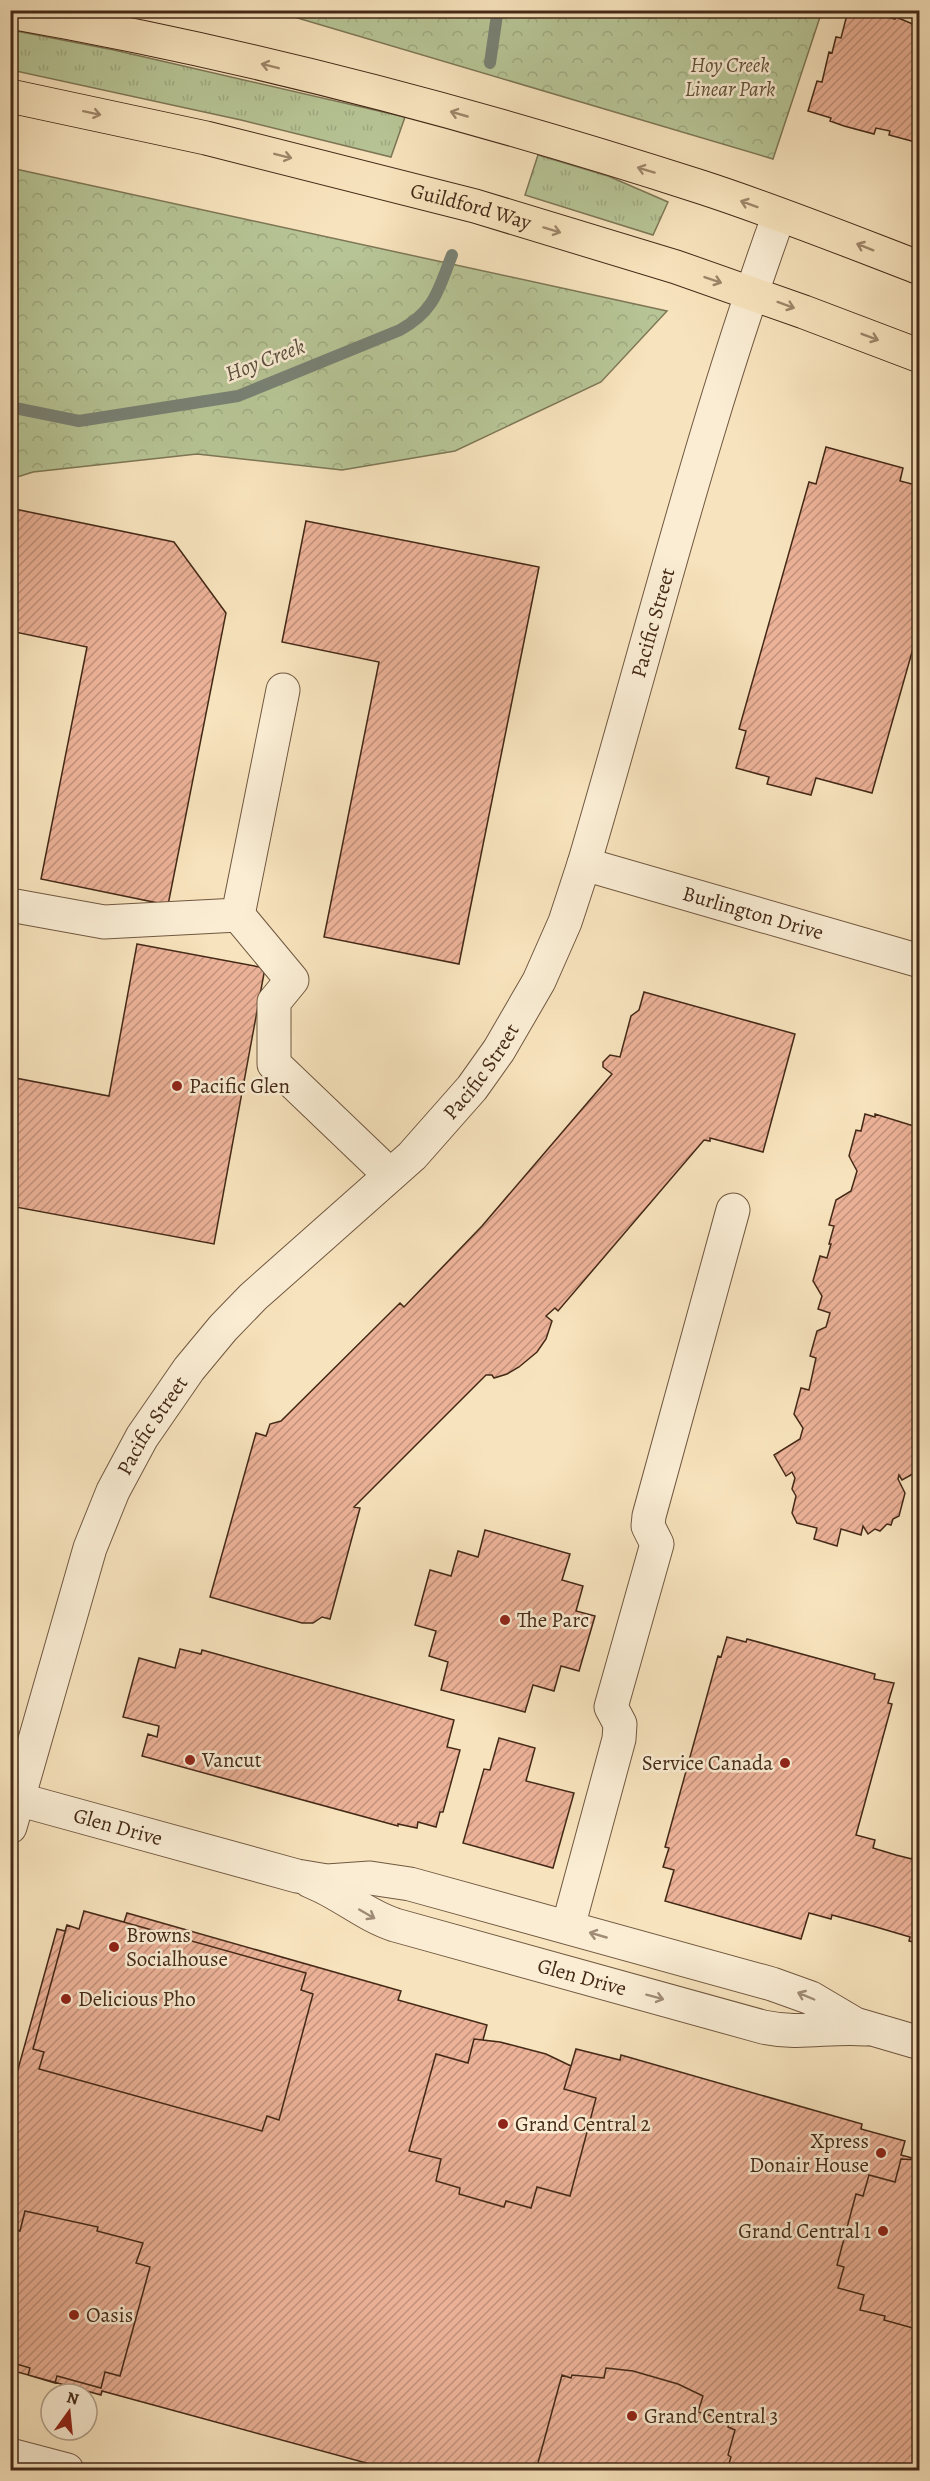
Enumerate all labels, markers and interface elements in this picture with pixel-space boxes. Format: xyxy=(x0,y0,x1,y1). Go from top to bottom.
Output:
park label: Hoy Creek Linear Park xyxy=(685,51,775,103)
one-way arrow xyxy=(261,59,280,71)
one-way arrow xyxy=(82,108,102,119)
one-way arrow xyxy=(450,108,469,119)
one-way arrow xyxy=(273,151,292,163)
one-way arrow xyxy=(637,164,656,175)
street label: Guildford Way xyxy=(408,176,535,236)
one-way arrow xyxy=(740,198,759,209)
one-way arrow xyxy=(542,225,561,236)
one-way arrow xyxy=(856,241,875,252)
one-way arrow xyxy=(703,275,722,286)
one-way arrow xyxy=(776,300,795,311)
water label: Hoy Creek xyxy=(221,331,309,389)
one-way arrow xyxy=(860,332,879,343)
street label: Pacific Street xyxy=(624,565,681,681)
street label: Burlington Drive xyxy=(679,879,827,946)
street label: Pacific Street xyxy=(437,1018,525,1126)
place label: Pacific Glen xyxy=(189,1072,290,1100)
marker: Pacific Glen xyxy=(170,1079,184,1093)
street label: Pacific Street xyxy=(110,1370,194,1480)
place label: The Parc xyxy=(517,1606,589,1634)
marker: The Parc xyxy=(498,1613,512,1627)
place label: Vancut xyxy=(201,1746,262,1774)
place label: Service Canada xyxy=(642,1749,773,1777)
marker: Vancut xyxy=(183,1753,197,1767)
marker: Service Canada xyxy=(778,1756,792,1770)
street label: Glen Drive xyxy=(70,1801,166,1852)
one-way arrow xyxy=(358,1908,375,1920)
place label: Browns Socialhouse xyxy=(126,1921,228,1973)
one-way arrow xyxy=(589,1929,608,1941)
marker: Browns Socialhouse xyxy=(107,1940,121,1954)
street label: Glen Drive xyxy=(534,1951,630,2003)
place label: Delicious Pho xyxy=(78,1985,196,2013)
one-way arrow xyxy=(797,1990,815,2001)
marker: Delicious Pho xyxy=(59,1992,73,2006)
one-way arrow xyxy=(645,1992,664,2003)
place label: Grand Central 2 xyxy=(515,2110,651,2138)
marker: Grand Central 2 xyxy=(496,2117,510,2131)
place label: Xpress Donair House xyxy=(749,2127,869,2179)
marker: Xpress Donair House xyxy=(874,2146,888,2160)
place label: Grand Central 1 xyxy=(738,2217,871,2245)
marker: Grand Central 1 xyxy=(876,2224,890,2238)
place label: Oasis xyxy=(86,2301,133,2329)
marker: Oasis xyxy=(67,2308,81,2322)
north arrow xyxy=(39,2382,99,2442)
text: N xyxy=(64,2386,81,2411)
place label: Grand Central 3 xyxy=(644,2402,778,2430)
marker: Grand Central 3 xyxy=(625,2409,639,2423)

